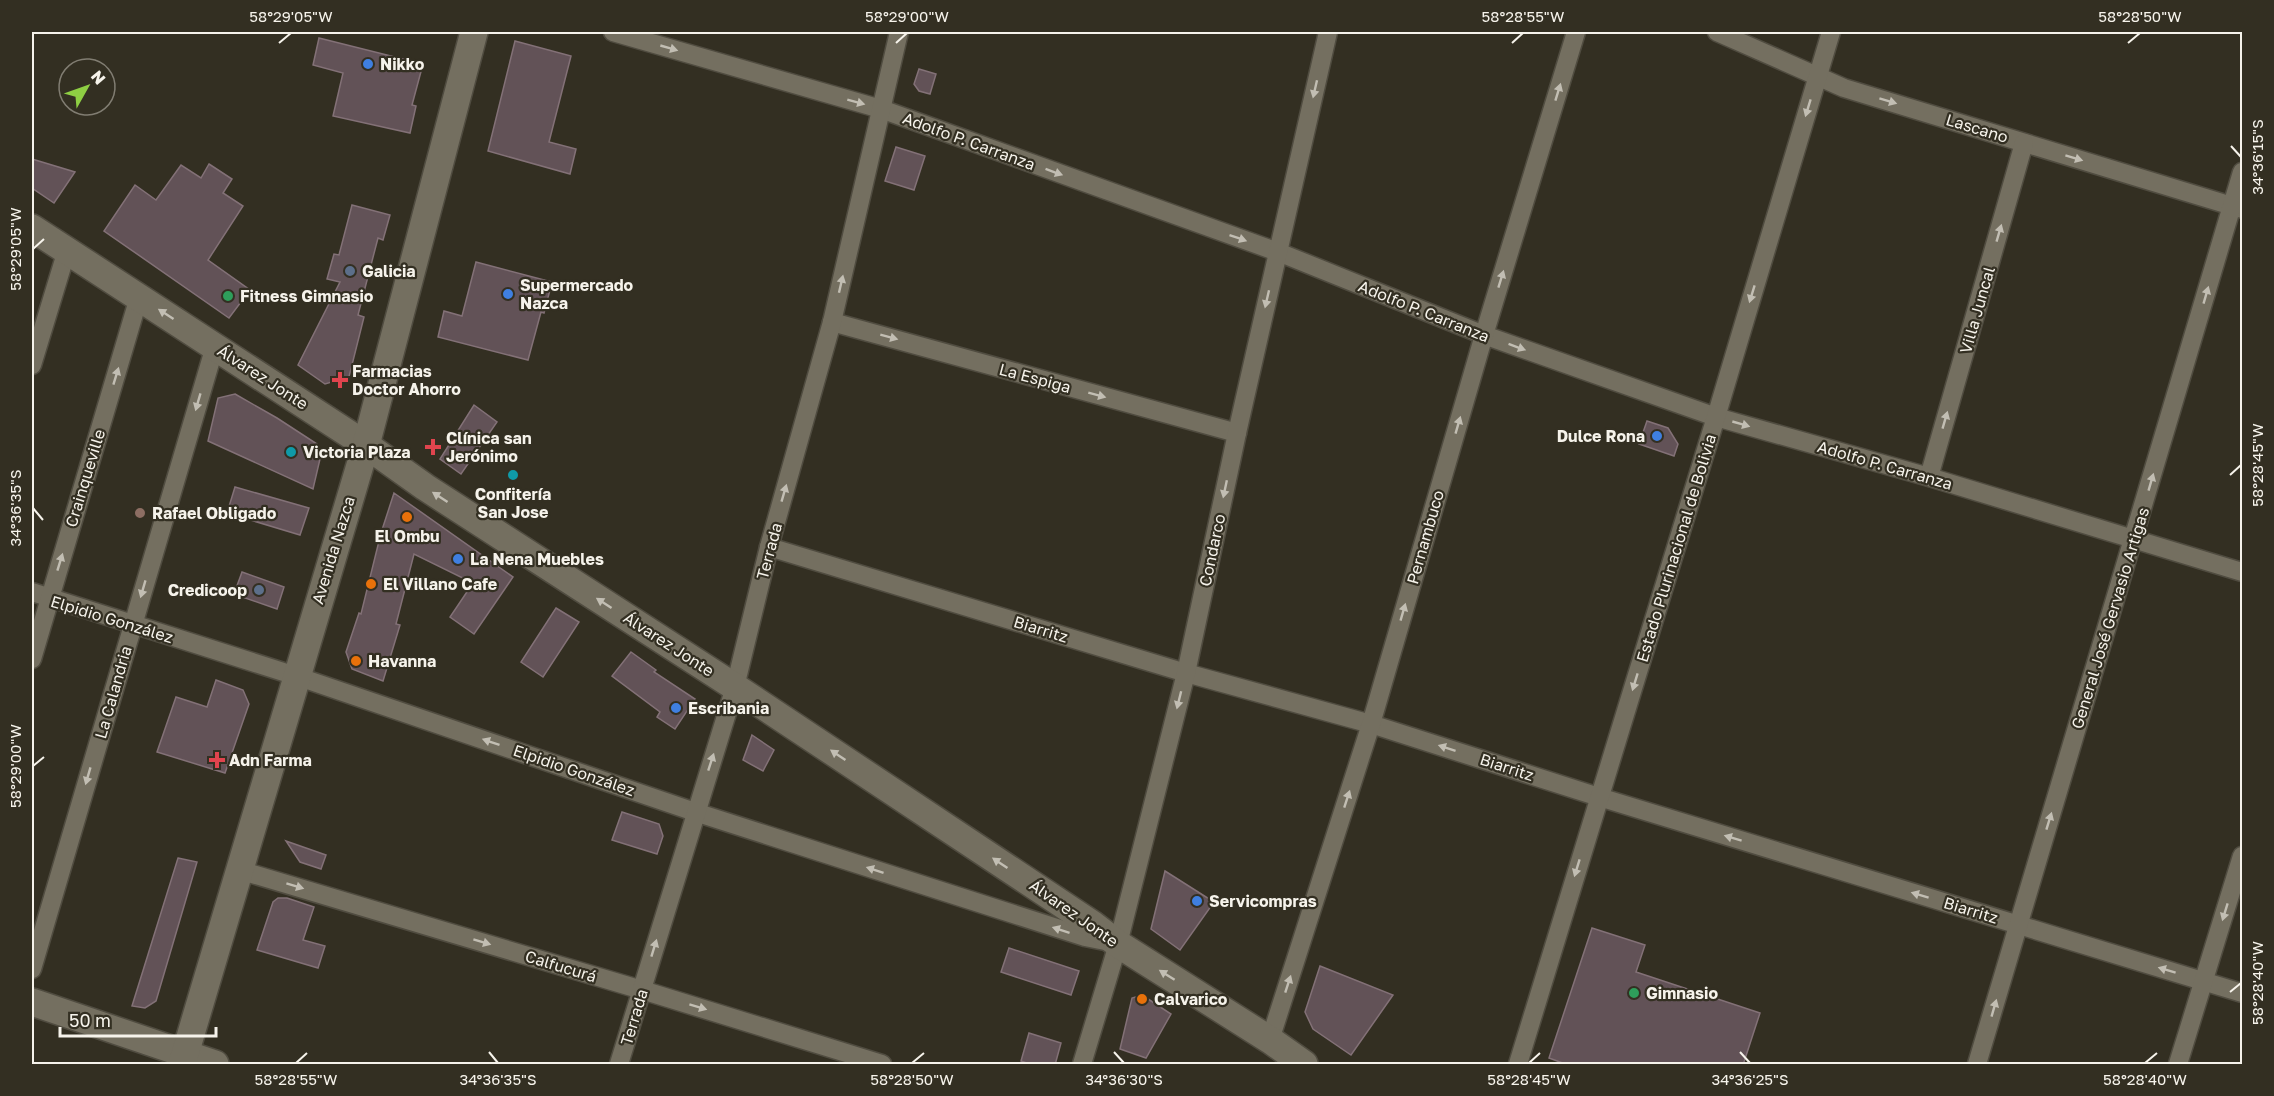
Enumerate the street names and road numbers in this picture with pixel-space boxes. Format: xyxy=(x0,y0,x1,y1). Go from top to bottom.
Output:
street label: Adolfo P. Carranza xyxy=(900,108,1038,174)
street label: Lascano xyxy=(1943,109,2011,147)
street label: Villa Juncal xyxy=(1955,264,1999,356)
street label: Adolfo P. Carranza xyxy=(1356,276,1492,346)
street label: Álvarez Jonte xyxy=(214,340,312,414)
street label: La Espiga xyxy=(997,359,1073,397)
street label: Crainqueville xyxy=(61,427,109,529)
street label: Estado Plurinacional de Bolivia xyxy=(1632,431,1720,665)
street label: Adolfo P. Carranza xyxy=(1815,436,1955,494)
street label: Pernambuco xyxy=(1402,488,1448,586)
street label: Avenida Nazca xyxy=(307,494,359,606)
street label: General José Gervasio Artigas xyxy=(2067,505,2153,731)
street label: Condarco xyxy=(1195,512,1229,588)
street label: Terrada xyxy=(752,520,786,582)
street label: Elpidio González xyxy=(48,591,176,647)
street label: Álvarez Jonte xyxy=(620,607,718,681)
street label: Biarritz xyxy=(1011,611,1071,647)
street label: La Calandria xyxy=(90,643,136,741)
street label: Elpidio González xyxy=(511,740,637,800)
street label: Biarritz xyxy=(1477,749,1537,785)
street label: Álvarez Jonte xyxy=(1026,875,1122,951)
street label: Biarritz xyxy=(1941,892,2001,928)
street label: Calfucurá xyxy=(523,946,599,986)
street label: Terrada xyxy=(616,986,652,1048)

